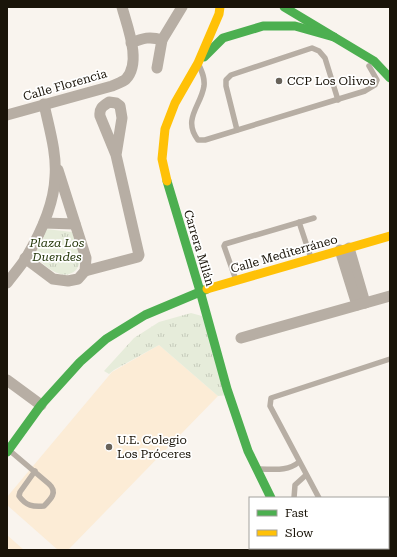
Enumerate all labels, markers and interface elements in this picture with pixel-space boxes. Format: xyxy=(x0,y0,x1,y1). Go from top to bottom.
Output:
street label: Calle Florencia xyxy=(21,66,109,104)
place label: CCP Los Olivos xyxy=(287,74,376,88)
marker: CCP Los Olivos xyxy=(274,76,284,86)
street label: Carrera Milán xyxy=(181,208,217,288)
street label: Calle Mediterráneo xyxy=(229,232,339,276)
park label: Plaza Los Duendes xyxy=(29,236,85,264)
place label: U.E. Colegio Los Próceres xyxy=(117,433,191,461)
marker: U.E. Colegio Los Próceres xyxy=(104,442,114,452)
legend xyxy=(249,497,389,549)
text: Fast xyxy=(285,506,309,520)
text: Slow xyxy=(285,526,313,540)

